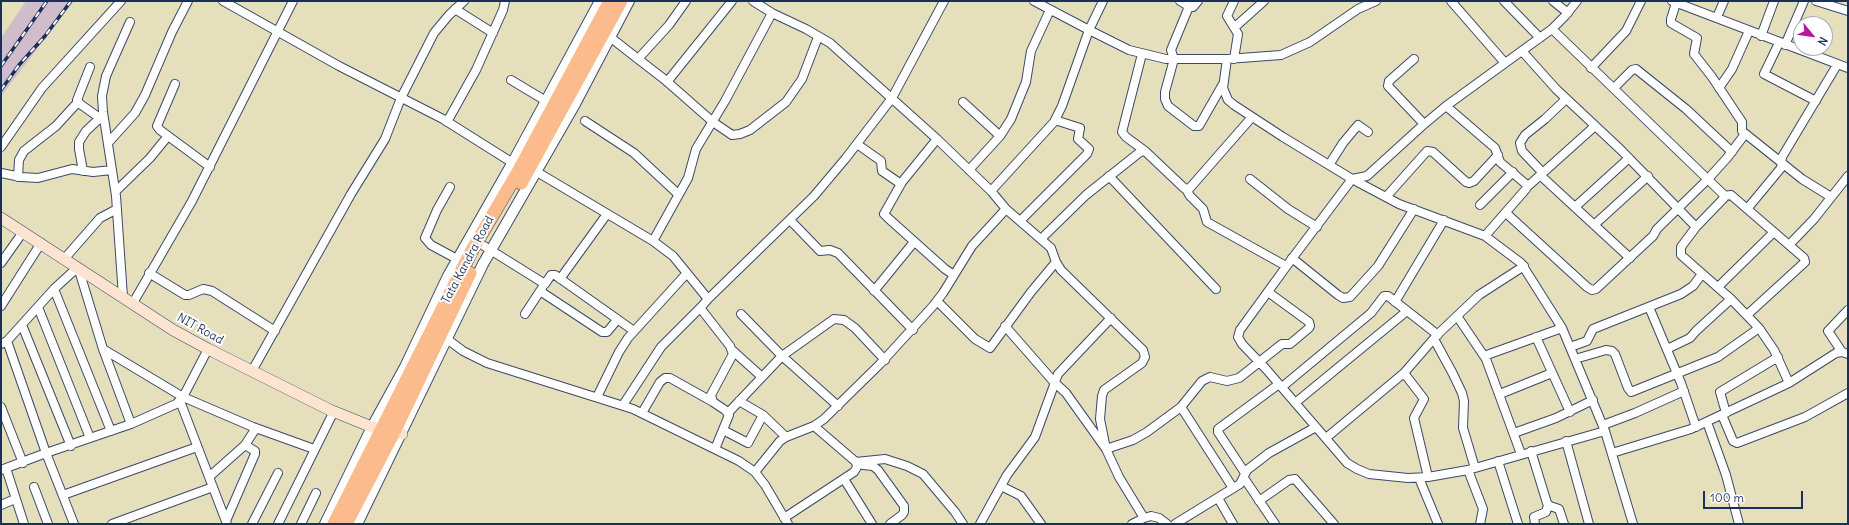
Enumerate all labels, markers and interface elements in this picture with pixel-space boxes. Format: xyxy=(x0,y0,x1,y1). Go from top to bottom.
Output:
north arrow xyxy=(1793,16,1833,56)
text: N xyxy=(1815,35,1831,48)
street label: Tata Kandra Road xyxy=(439,214,497,306)
street label: NIT Road xyxy=(174,310,226,348)
scale bar xyxy=(1705,483,1805,509)
text: 100 m xyxy=(1710,490,1744,505)

